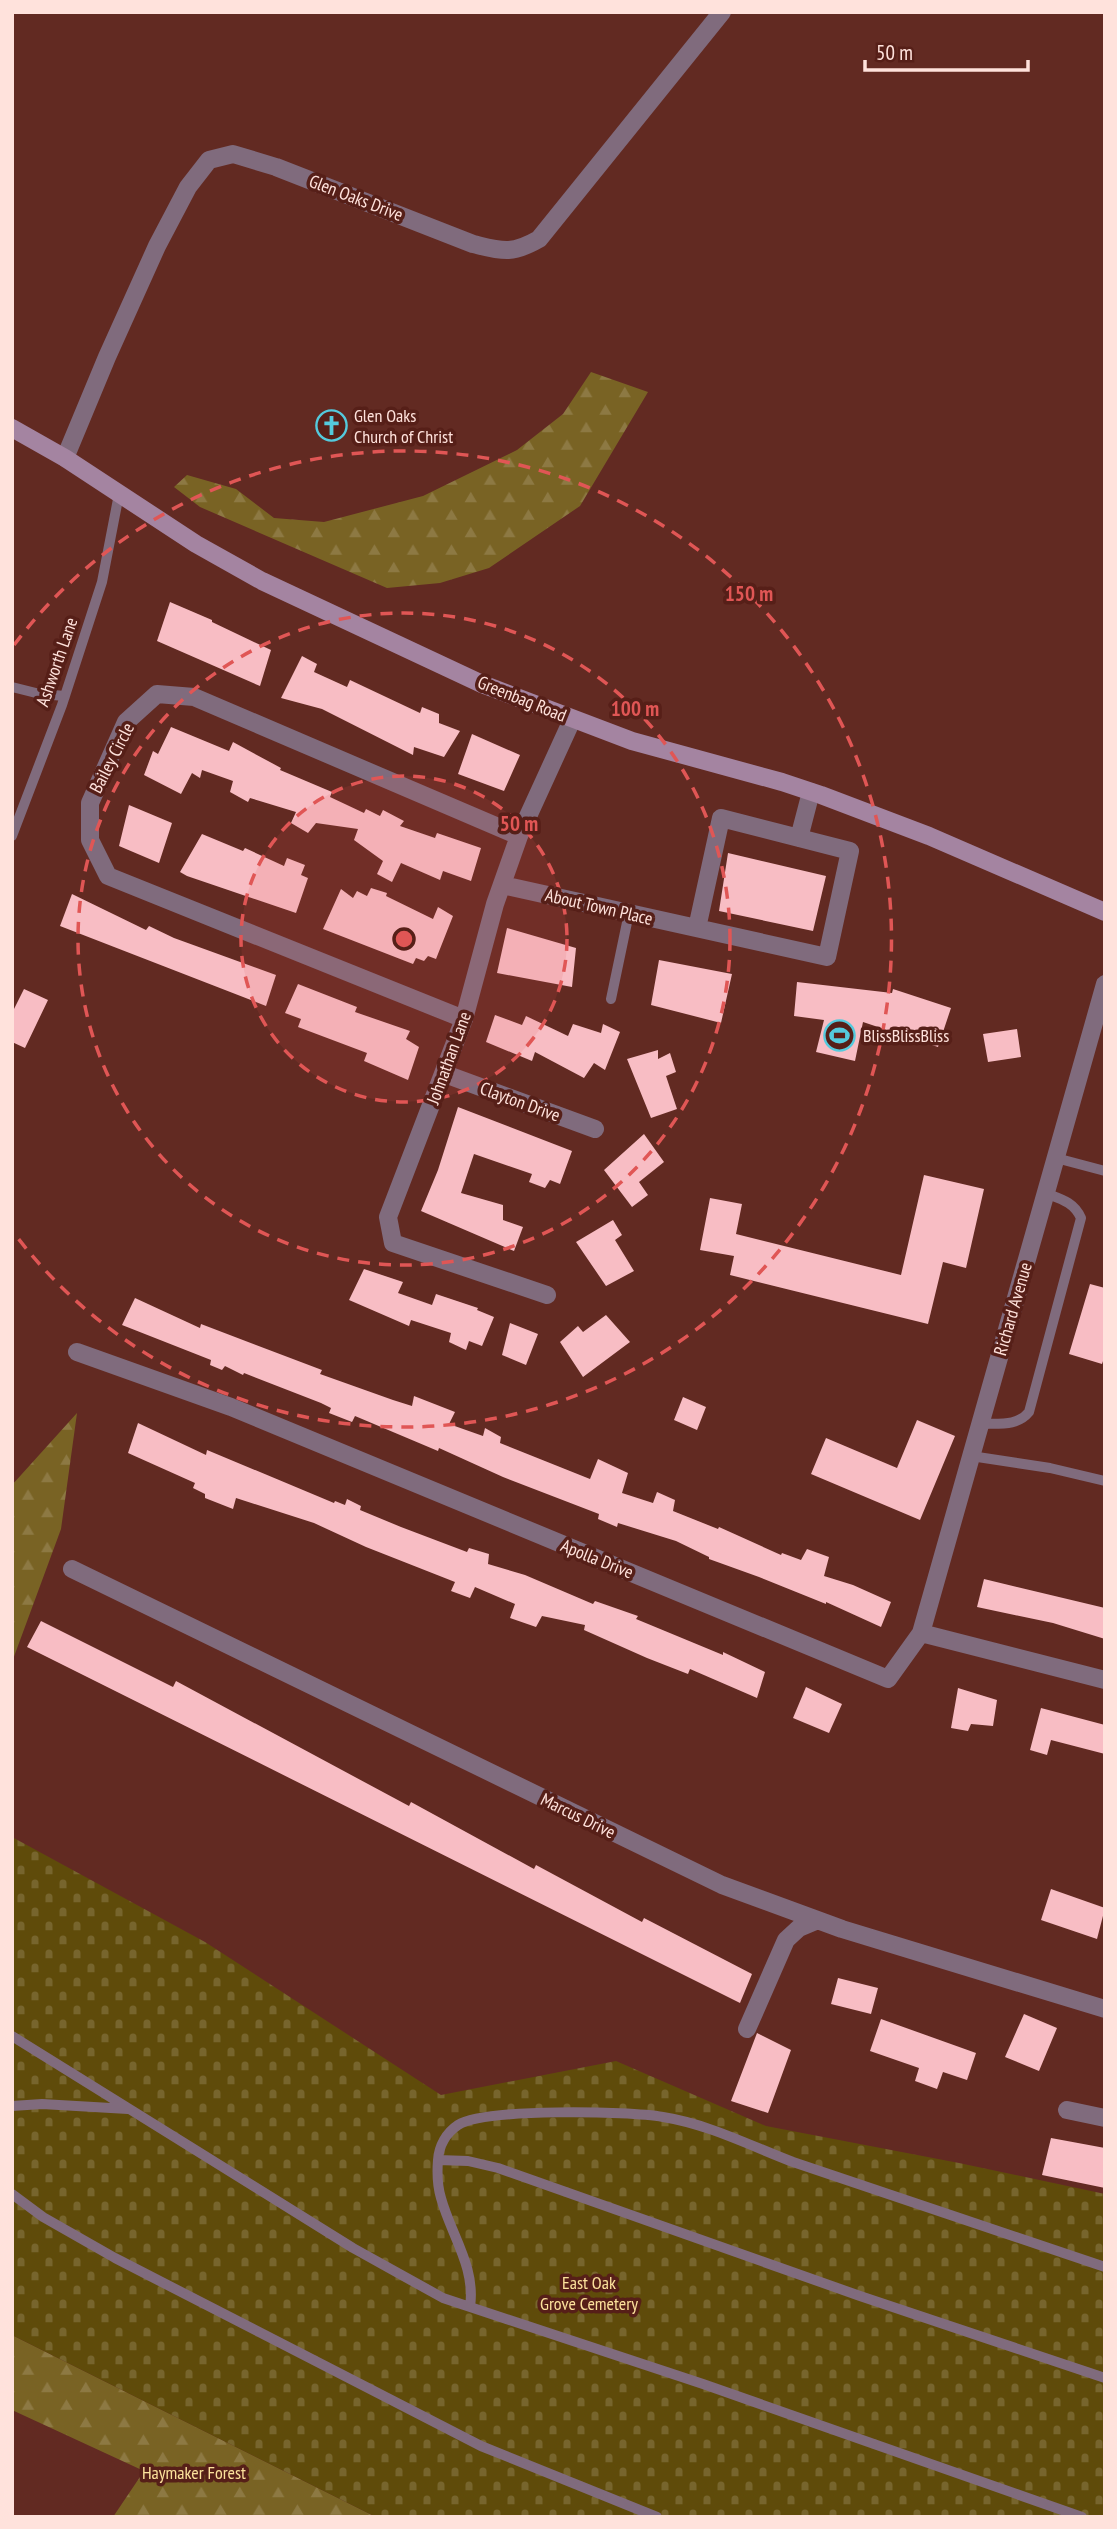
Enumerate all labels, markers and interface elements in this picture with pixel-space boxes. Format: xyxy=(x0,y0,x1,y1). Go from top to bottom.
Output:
scale bar xyxy=(865,28,1028,72)
text: 50 m xyxy=(876,39,913,66)
street label: Glen Oaks Drive xyxy=(306,169,406,226)
place label: Glen Oaks Church of Christ xyxy=(354,404,453,448)
church icon: Glen Oaks Church of Christ xyxy=(314,409,348,443)
text: 150 m xyxy=(725,580,773,607)
street label: Ashworth Lane xyxy=(31,614,82,709)
street label: Greenbag Road xyxy=(474,670,570,727)
text: 100 m xyxy=(611,695,659,722)
street label: Bailey Circle xyxy=(84,719,139,797)
text: 50 m xyxy=(500,810,538,837)
street label: About Town Place xyxy=(543,883,655,930)
centre of rings xyxy=(392,927,416,951)
street label: Johnathan Lane xyxy=(421,1008,476,1108)
sports icon: BlissBlissBliss xyxy=(823,1019,857,1053)
place label: BlissBlissBliss xyxy=(863,1024,949,1047)
street label: Clayton Drive xyxy=(477,1076,563,1127)
street label: Richard Avenue xyxy=(988,1260,1037,1358)
street label: Apolla Drive xyxy=(558,1534,637,1583)
street label: Marcus Drive xyxy=(537,1788,619,1844)
park label: East Oak Grove Cemetery xyxy=(540,2271,638,2315)
park label: Haymaker Forest xyxy=(142,2461,246,2484)

